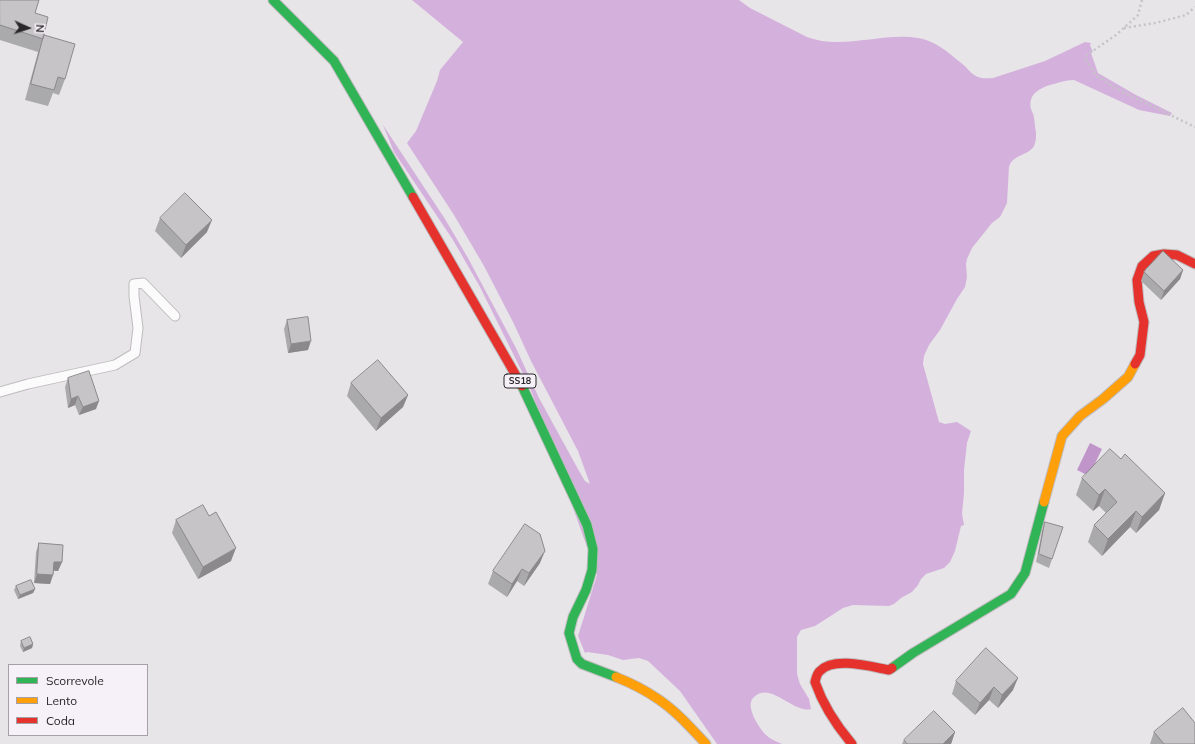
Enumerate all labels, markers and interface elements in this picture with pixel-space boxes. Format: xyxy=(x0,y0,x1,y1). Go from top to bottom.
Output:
north arrow xyxy=(8,8,48,48)
text: N xyxy=(33,24,47,33)
road number: SS18 xyxy=(504,374,536,388)
legend xyxy=(8,664,148,736)
text: Scorrevole xyxy=(46,673,104,688)
text: Lento xyxy=(46,693,77,708)
text: Coda xyxy=(46,713,75,728)

